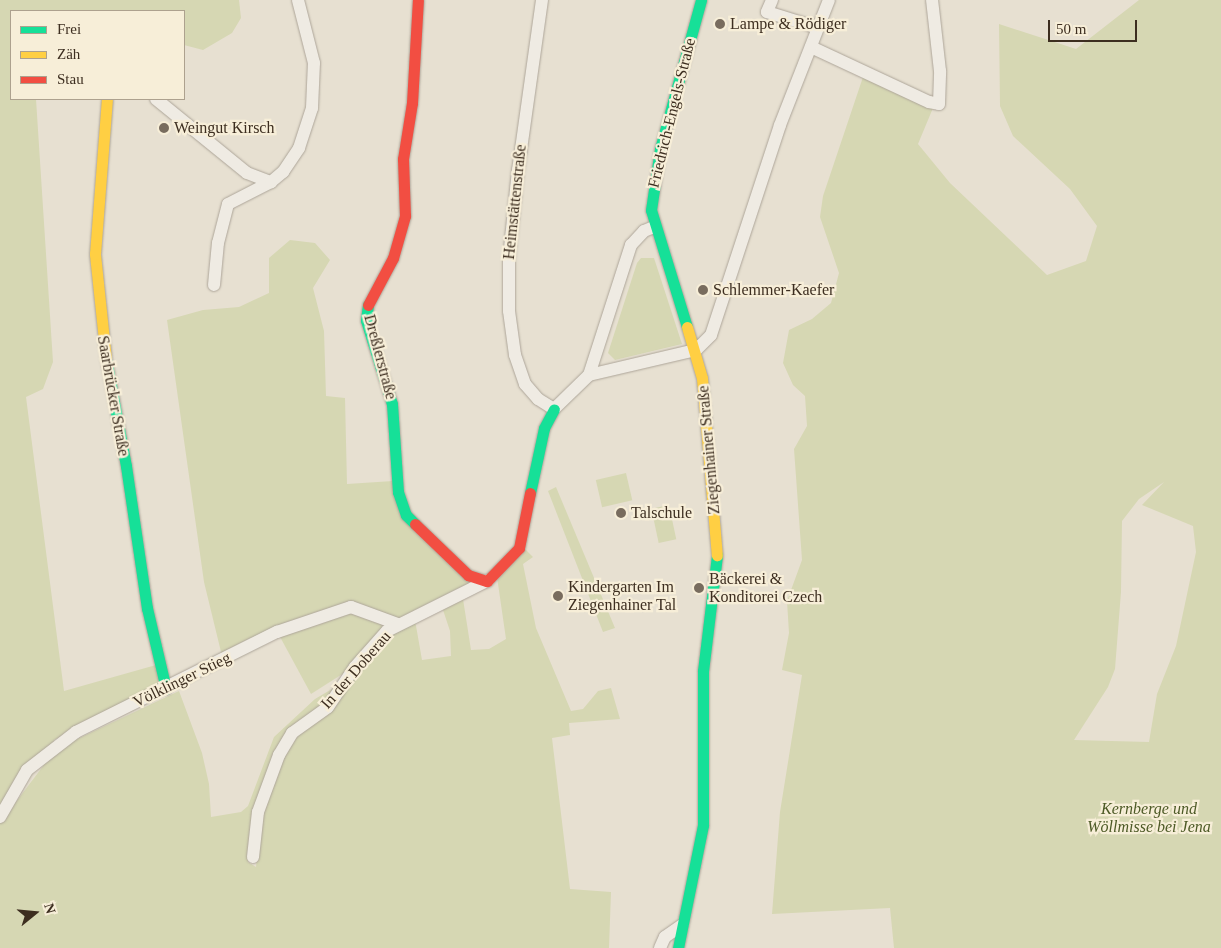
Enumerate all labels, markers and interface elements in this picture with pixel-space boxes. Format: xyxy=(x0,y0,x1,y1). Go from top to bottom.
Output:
legend xyxy=(10,10,185,100)
scale bar xyxy=(1051,10,1140,42)
place label: Lampe & Rödiger xyxy=(730,14,846,34)
marker: Lampe & Rödiger xyxy=(714,18,726,30)
text: Frei xyxy=(57,21,81,37)
text: 50 m xyxy=(1056,21,1086,37)
street label: Friedrich-Engels-Straße xyxy=(644,36,700,190)
text: Zäh xyxy=(57,46,80,62)
text: Stau xyxy=(57,71,84,87)
place label: Weingut Kirsch xyxy=(174,118,274,138)
marker: Weingut Kirsch xyxy=(158,122,170,134)
street label: Heimstättenstraße xyxy=(499,144,531,260)
place label: Schlemmer-Kaefer xyxy=(713,280,834,300)
marker: Schlemmer-Kaefer xyxy=(697,284,709,296)
street label: Dreßlerstraße xyxy=(359,312,401,402)
street label: Saarbrücker Straße xyxy=(93,334,133,458)
street label: Ziegenhainer Straße xyxy=(694,385,724,515)
place label: Talschule xyxy=(631,503,692,523)
marker: Talschule xyxy=(615,507,627,519)
place label: Bäckerei & Konditorei Czech xyxy=(709,569,822,607)
place label: Kindergarten Im Ziegenhainer Tal xyxy=(568,577,677,615)
marker: Bäckerei & Konditorei Czech xyxy=(693,582,705,594)
marker: Kindergarten Im Ziegenhainer Tal xyxy=(552,590,564,602)
street label: In der Doberau xyxy=(317,627,395,713)
street label: Völklinger Stieg xyxy=(130,648,234,712)
park label: Kernberge und Wöllmisse bei Jena xyxy=(1087,799,1211,837)
north arrow xyxy=(10,888,60,938)
text: N xyxy=(41,901,58,916)

